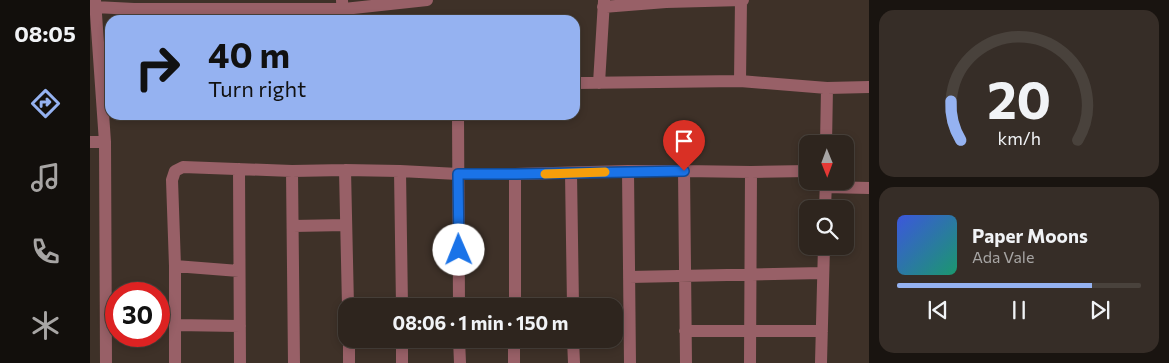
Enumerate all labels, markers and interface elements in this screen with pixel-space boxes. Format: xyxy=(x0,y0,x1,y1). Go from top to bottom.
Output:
text: 08:05 xyxy=(14,20,76,47)
text: 40 m xyxy=(208,32,290,75)
icon: right xyxy=(125,35,190,100)
text: 20 xyxy=(987,66,1051,130)
text: Turn right xyxy=(208,75,306,102)
icon: directions xyxy=(28,86,63,121)
pin xyxy=(663,120,705,171)
icon: arrive xyxy=(670,127,698,155)
text: km/h xyxy=(997,127,1041,149)
north arrow xyxy=(799,135,854,190)
map controls xyxy=(799,135,854,255)
icon: music xyxy=(28,160,63,195)
button: search xyxy=(799,200,854,255)
position arrow xyxy=(432,223,484,275)
text: Paper Moons xyxy=(972,224,1088,247)
icon: phone xyxy=(28,234,63,269)
text: Ada Vale xyxy=(972,247,1034,266)
speed limit sign: 30 xyxy=(105,282,170,347)
icon: previous xyxy=(924,296,952,324)
icon: pause xyxy=(1005,296,1033,324)
icon: next xyxy=(1086,296,1114,324)
icon: climate xyxy=(28,308,63,343)
text: 08:06 · 1 min · 150 m xyxy=(393,311,568,334)

